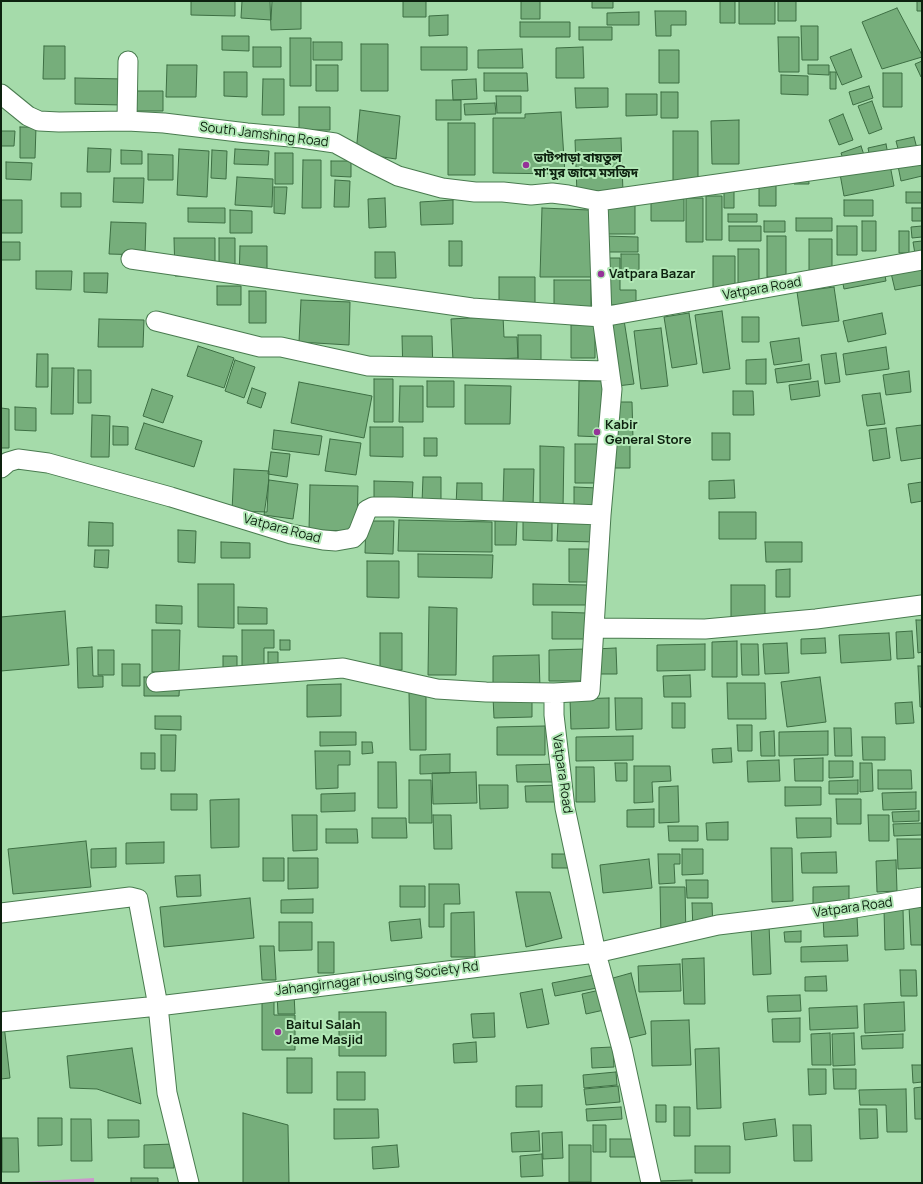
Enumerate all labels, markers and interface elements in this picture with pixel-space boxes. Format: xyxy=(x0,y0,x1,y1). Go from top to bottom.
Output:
street label: South Jamshing Road xyxy=(199,119,329,151)
place label: ভাটপাড়া বায়তুল মা'মুর জামে মসজিদ xyxy=(534,150,638,181)
marker: ভাটপাড়া বায়তুল মা'মুর জামে মসজিদ xyxy=(521,160,531,170)
place label: Vatpara Bazar xyxy=(609,266,695,282)
marker: Vatpara Bazar xyxy=(596,269,606,279)
street label: Vatpara Road xyxy=(721,274,803,304)
place label: Kabir General Store xyxy=(605,417,691,448)
marker: Kabir General Store xyxy=(592,427,602,437)
street label: Vatpara Road xyxy=(242,511,322,547)
street label: Vatpara Road xyxy=(549,733,575,815)
street label: Vatpara Road xyxy=(812,895,894,921)
street label: Jahangirnagar Housing Society Rd xyxy=(275,959,479,999)
place label: Baitul Salah Jame Masjid xyxy=(286,1017,363,1048)
marker: Baitul Salah Jame Masjid xyxy=(273,1027,283,1037)

